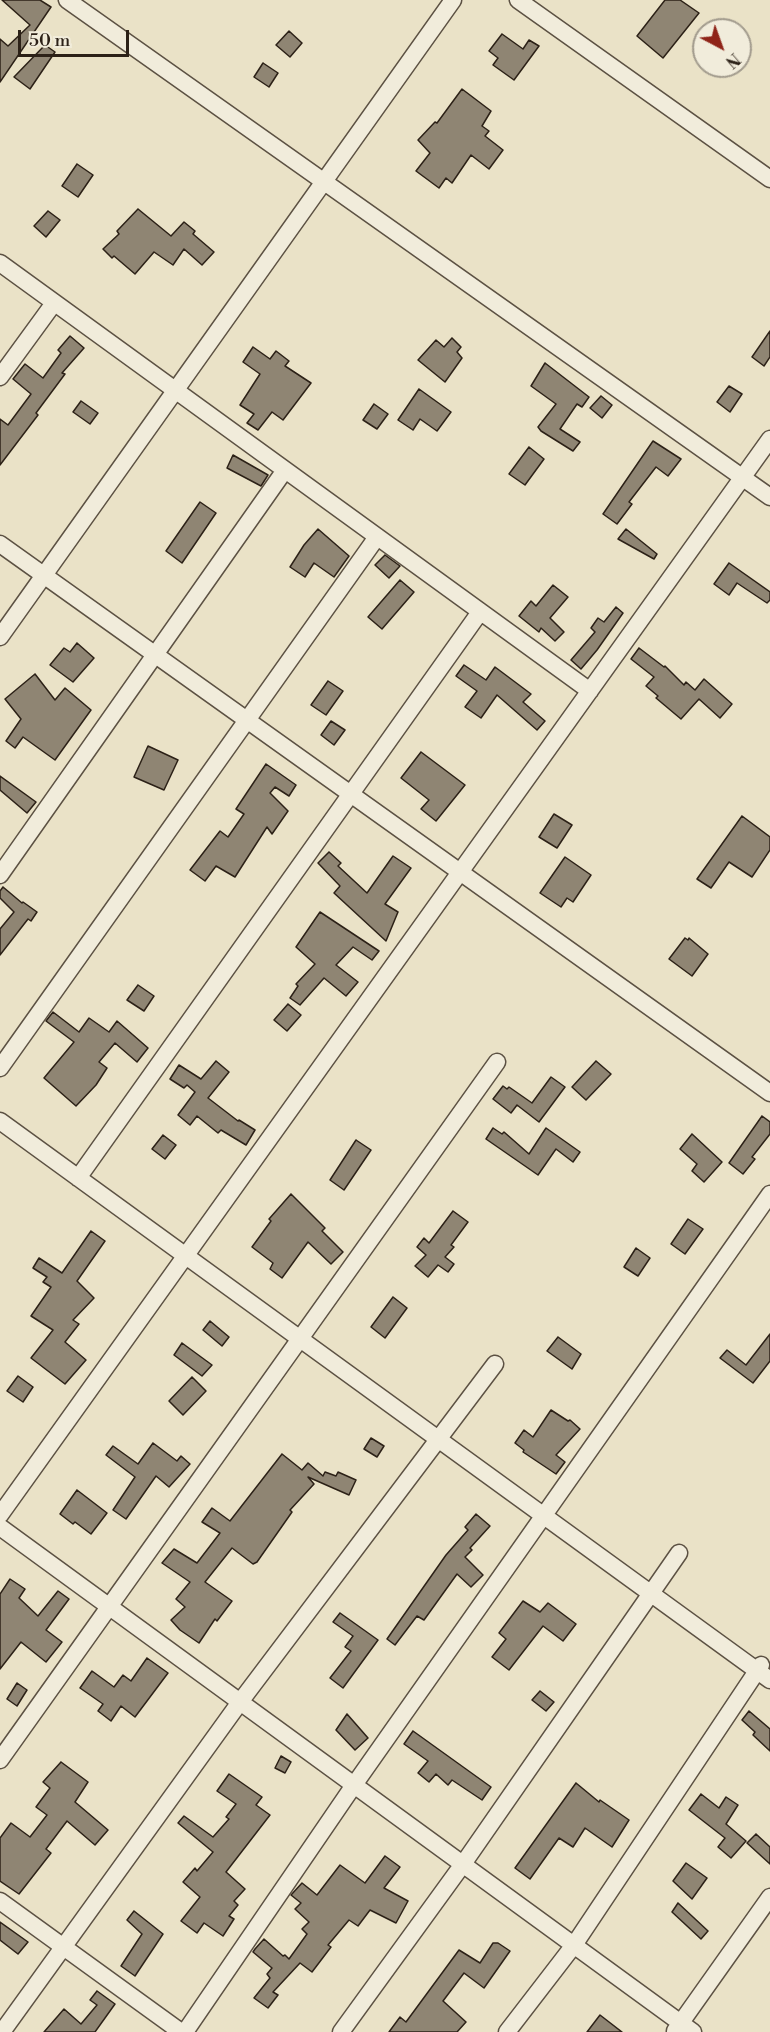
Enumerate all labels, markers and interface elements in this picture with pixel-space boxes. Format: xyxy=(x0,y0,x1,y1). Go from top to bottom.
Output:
scale bar xyxy=(21,18,132,56)
north arrow xyxy=(692,18,752,78)
text: 50 m xyxy=(29,29,70,52)
text: N xyxy=(721,48,744,72)

